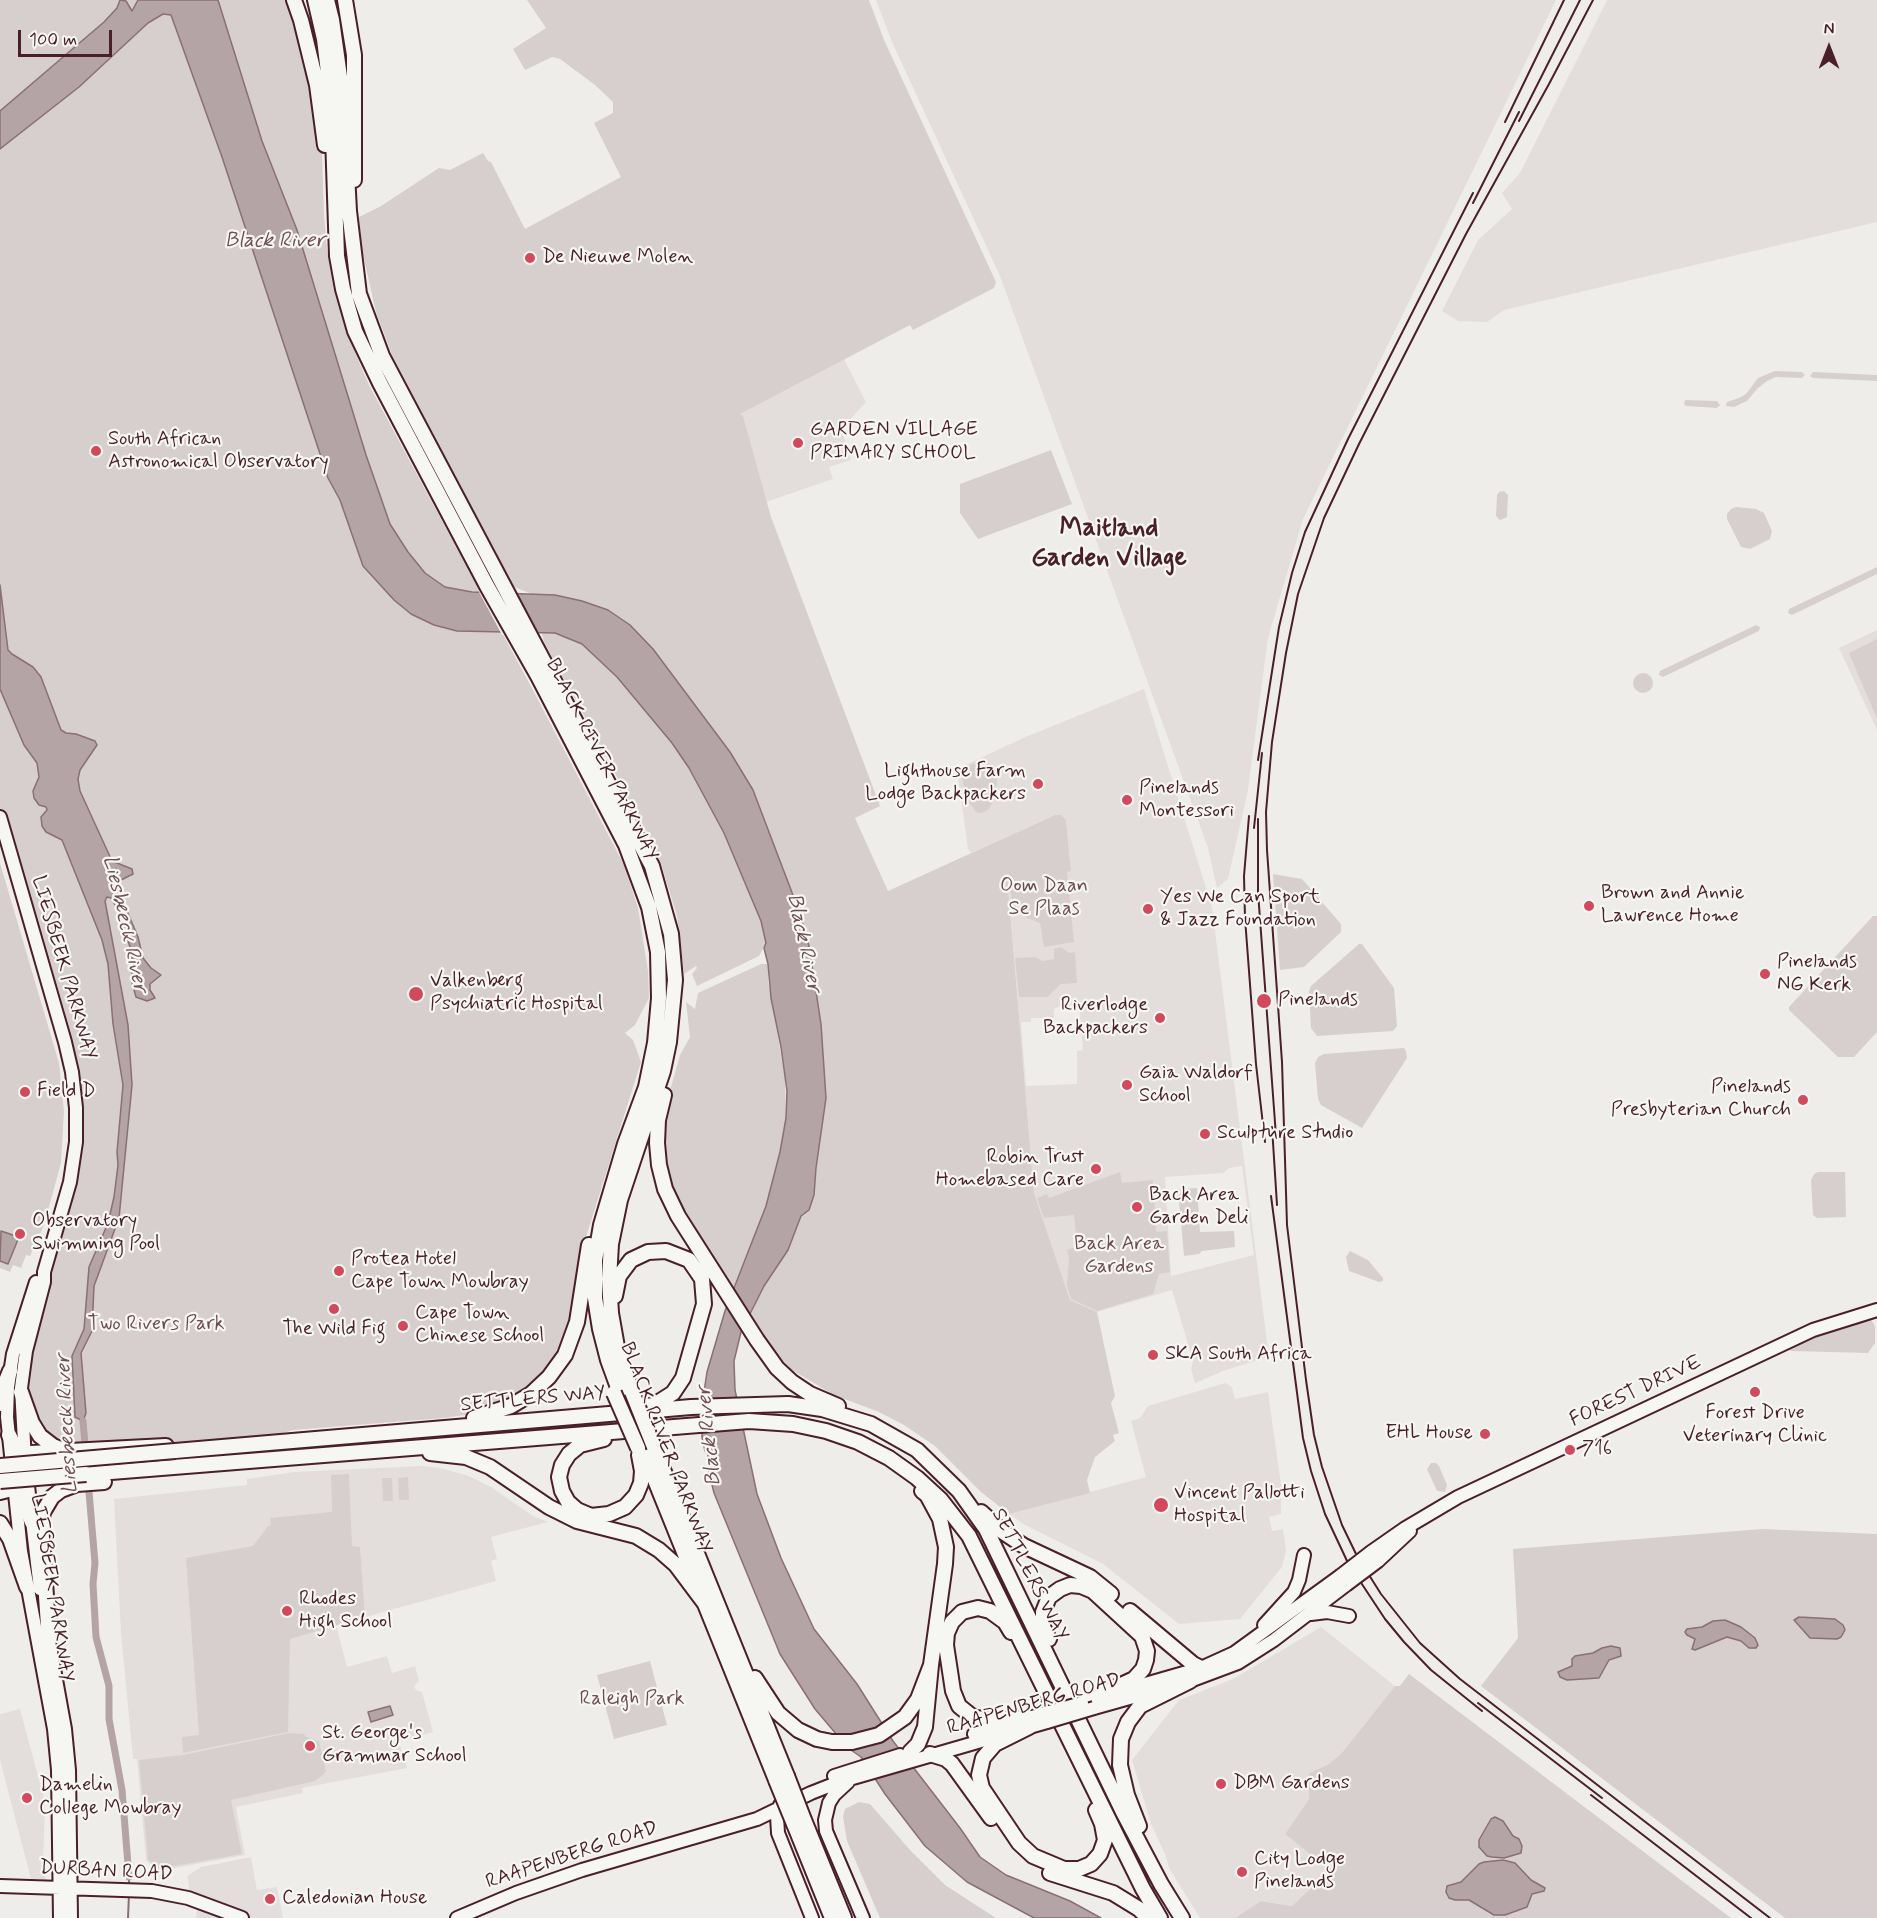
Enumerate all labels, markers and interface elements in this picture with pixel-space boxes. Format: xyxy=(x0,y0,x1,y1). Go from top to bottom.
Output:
scale bar xyxy=(21,18,116,56)
north arrow xyxy=(1799,18,1859,78)
text: N xyxy=(1824,19,1834,40)
text: 100 m xyxy=(29,28,77,52)
water label: Black River xyxy=(225,229,325,255)
place label: De Nieuwe Molen xyxy=(542,246,693,270)
marker: De Nieuwe Molen xyxy=(523,251,537,265)
place label: GARDEN VILLAGE PRIMARY SCHOOL xyxy=(810,419,978,466)
place label: South African Astronomical Observatory xyxy=(108,428,329,475)
marker: GARDEN VILLAGE PRIMARY SCHOOL xyxy=(791,436,805,450)
marker: South African Astronomical Observatory xyxy=(89,444,103,458)
district label: Maitland Garden Village xyxy=(1031,514,1187,576)
street label: BLACK RIVER PARKWAY xyxy=(539,655,663,865)
place label: Lighthouse Farm Lodge Backpackers xyxy=(865,760,1026,807)
marker: Lighthouse Farm Lodge Backpackers xyxy=(1031,777,1045,791)
place label: Pinelands Montessori xyxy=(1139,777,1234,824)
marker: Pinelands Montessori xyxy=(1120,793,1134,807)
water label: Liesbeeck River xyxy=(96,853,152,995)
street label: LIESBEEK PARKWAY xyxy=(25,873,101,1063)
park label: Oom Daan Se Plaas xyxy=(1000,875,1088,922)
place label: Brown and Annie Lawrence Home xyxy=(1601,882,1744,929)
place label: Yes We Can Sport & Jazz Foundation xyxy=(1160,886,1320,933)
water label: Black River xyxy=(780,891,826,995)
marker: Brown and Annie Lawrence Home xyxy=(1582,899,1596,913)
marker: Yes We Can Sport & Jazz Foundation xyxy=(1141,902,1155,916)
place label: Pinelands NG Kerk xyxy=(1777,951,1857,998)
marker: Pinelands NG Kerk xyxy=(1758,967,1772,981)
place label: Valkenberg Psychiatric Hospital xyxy=(430,970,603,1017)
marker: Valkenberg Psychiatric Hospital xyxy=(407,985,425,1003)
place label: Pinelands xyxy=(1278,989,1358,1013)
marker: Pinelands xyxy=(1255,992,1273,1010)
place label: Riverlodge Backpackers xyxy=(1043,994,1148,1041)
marker: Riverlodge Backpackers xyxy=(1153,1011,1167,1025)
place label: Gaia Waldorf School xyxy=(1139,1062,1253,1109)
place label: Pinelands Presbyterian Church xyxy=(1611,1076,1791,1123)
marker: Gaia Waldorf School xyxy=(1120,1078,1134,1092)
place label: Field D xyxy=(37,1080,95,1104)
marker: Field D xyxy=(18,1085,32,1099)
marker: Pinelands Presbyterian Church xyxy=(1796,1093,1810,1107)
place label: Sculpture Studio xyxy=(1217,1122,1353,1146)
marker: Sculpture Studio xyxy=(1198,1127,1212,1141)
place label: Robin Trust Homebased Care xyxy=(936,1146,1084,1193)
marker: Robin Trust Homebased Care xyxy=(1089,1162,1103,1176)
place label: Back Area Garden Deli xyxy=(1149,1184,1249,1231)
marker: Back Area Garden Deli xyxy=(1130,1200,1144,1214)
place label: Observatory Swimming Pool xyxy=(32,1210,160,1257)
marker: Observatory Swimming Pool xyxy=(13,1227,27,1241)
park label: Back Area Gardens xyxy=(1074,1233,1164,1280)
place label: Protea Hotel Cape Town Mowbray xyxy=(351,1248,529,1295)
marker: Protea Hotel Cape Town Mowbray xyxy=(332,1264,346,1278)
marker: The Wild Fig xyxy=(327,1302,341,1316)
place label: Cape Town Chinese School xyxy=(415,1302,544,1349)
park label: Two Rivers Park xyxy=(88,1313,224,1337)
place label: The Wild Fig xyxy=(282,1318,386,1342)
marker: Cape Town Chinese School xyxy=(396,1319,410,1333)
street label: BLACK RIVER PARKWAY xyxy=(614,1339,716,1557)
place label: SKA South Africa xyxy=(1165,1343,1311,1367)
marker: SKA South Africa xyxy=(1146,1348,1160,1362)
street label: FOREST DRIVE xyxy=(1566,1351,1706,1433)
water label: Liesbeeck River xyxy=(52,1354,84,1494)
street label: SETTLERS WAY xyxy=(460,1382,606,1418)
water label: Black River xyxy=(692,1385,728,1487)
marker: Forest Drive Veterinary Clinic xyxy=(1748,1385,1762,1399)
place label: Forest Drive Veterinary Clinic xyxy=(1683,1402,1827,1449)
place label: EHL House xyxy=(1385,1422,1473,1446)
marker: EHL House xyxy=(1478,1427,1492,1441)
place label: 716 xyxy=(1582,1438,1612,1462)
marker: 716 xyxy=(1563,1443,1577,1457)
place label: Vincent Pallotti Hospital xyxy=(1174,1482,1305,1529)
street label: LIESBEEK PARKWAY xyxy=(24,1492,78,1684)
marker: Vincent Pallotti Hospital xyxy=(1152,1496,1170,1514)
street label: SETTLERS WAY xyxy=(985,1505,1073,1645)
place label: Rhodes High School xyxy=(299,1588,392,1635)
marker: Rhodes High School xyxy=(280,1604,294,1618)
street label: RAAPENBERG ROAD xyxy=(944,1669,1124,1741)
park label: Raleigh Park xyxy=(580,1688,684,1712)
place label: St. George's Grammar School xyxy=(322,1722,467,1769)
marker: St. George's Grammar School xyxy=(303,1739,317,1753)
place label: DBM Gardens xyxy=(1233,1772,1350,1796)
place label: Damelin College Mowbray xyxy=(39,1774,181,1821)
marker: DBM Gardens xyxy=(1214,1777,1228,1791)
marker: Damelin College Mowbray xyxy=(20,1791,34,1805)
street label: RAAPENBERG ROAD xyxy=(483,1817,661,1895)
place label: City Lodge Pinelands xyxy=(1254,1848,1345,1895)
street label: DURBAN ROAD xyxy=(39,1857,173,1887)
marker: City Lodge Pinelands xyxy=(1235,1865,1249,1879)
place label: Caledonian House xyxy=(282,1887,427,1911)
marker: Caledonian House xyxy=(263,1892,277,1906)

